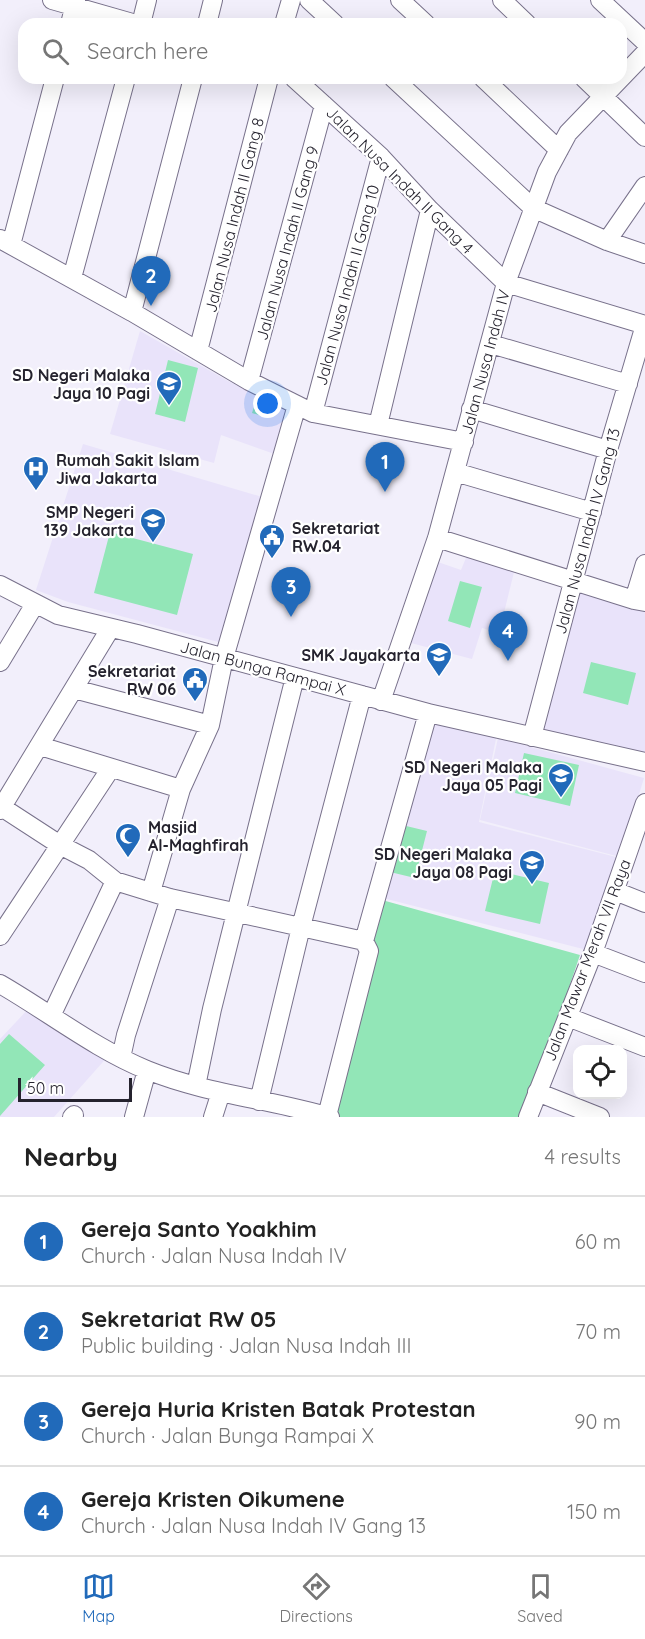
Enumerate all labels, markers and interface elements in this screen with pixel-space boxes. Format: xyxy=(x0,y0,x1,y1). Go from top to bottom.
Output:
search box xyxy=(18,18,627,84)
icon: search xyxy=(39,35,72,68)
text: Search here xyxy=(87,37,208,65)
street label: Jalan Nusa Indah II Gang 4 xyxy=(322,102,478,258)
street label: Jalan Nusa Indah II Gang 8 xyxy=(200,116,268,314)
street label: Jalan Nusa Indah II Gang 9 xyxy=(251,144,323,342)
street label: Jalan Nusa Indah II Gang 10 xyxy=(311,183,383,387)
pin: 2 xyxy=(132,256,170,306)
street label: Jalan Nusa Indah IV xyxy=(456,287,514,437)
place label: SD Negeri Malaka Jaya 10 Pagi xyxy=(12,365,150,403)
school or university icon: SD Negeri Malaka Jaya 10 Pagi xyxy=(154,369,184,407)
your location xyxy=(253,389,282,418)
street label: Jalan Nusa Indah IV Gang 13 xyxy=(550,426,624,636)
pin: 1 xyxy=(366,442,404,492)
place label: Rumah Sakit Islam Jiwa Jakarta xyxy=(56,450,200,488)
hospital icon: Rumah Sakit Islam Jiwa Jakarta xyxy=(21,454,51,492)
place label: SMP Negeri 139 Jakarta xyxy=(44,502,134,540)
school or university icon: SMP Negeri 139 Jakarta xyxy=(138,506,168,544)
place label: Sekretariat RW.04 xyxy=(292,518,380,556)
public building icon: Sekretariat RW.04 xyxy=(257,522,287,560)
pin: 3 xyxy=(272,568,310,617)
pin: 4 xyxy=(488,612,528,661)
street label: Jalan Bunga Rampai X xyxy=(178,636,348,700)
school or university icon: SMK Jayakarta xyxy=(424,640,454,678)
place label: SMK Jayakarta xyxy=(301,645,420,665)
place label: Sekretariat RW 06 xyxy=(88,661,176,699)
public building icon: Sekretariat RW 06 xyxy=(180,665,210,703)
place label: SD Negeri Malaka Jaya 05 Pagi xyxy=(404,757,542,795)
school or university icon: SD Negeri Malaka Jaya 05 Pagi xyxy=(546,761,576,799)
place label: Masjid Al-Maghfirah xyxy=(148,817,249,855)
mosque icon: Masjid Al-Maghfirah xyxy=(113,821,143,859)
place label: SD Negeri Malaka Jaya 08 Pagi xyxy=(374,844,512,882)
school or university icon: SD Negeri Malaka Jaya 08 Pagi xyxy=(517,848,547,886)
street label: Jalan Mawar Merah VII Raya xyxy=(539,856,635,1064)
map controls xyxy=(573,1045,627,1099)
button: locate xyxy=(573,1045,627,1099)
scale bar xyxy=(18,1075,132,1102)
text: 50 m xyxy=(27,1078,64,1098)
text: Nearby xyxy=(24,1140,118,1173)
text: 4 results xyxy=(545,1144,621,1169)
text: Gereja Santo Yoakhim xyxy=(81,1215,317,1243)
text: 1 xyxy=(40,1229,47,1254)
text: 60 m xyxy=(575,1229,621,1254)
text: Church · Jalan Nusa Indah IV xyxy=(81,1243,347,1268)
text: Sekretariat RW 05 xyxy=(81,1305,276,1333)
text: 2 xyxy=(38,1319,49,1344)
text: 70 m xyxy=(575,1319,621,1344)
text: Public building · Jalan Nusa Indah III xyxy=(81,1333,411,1358)
text: Gereja Huria Kristen Batak Protestan xyxy=(81,1395,476,1423)
text: 3 xyxy=(38,1409,49,1434)
text: 90 m xyxy=(574,1409,621,1434)
text: Church · Jalan Bunga Rampai X xyxy=(81,1423,374,1448)
text: Gereja Kristen Oikumene xyxy=(81,1485,345,1513)
text: 4 xyxy=(38,1499,49,1524)
text: 150 m xyxy=(567,1499,621,1524)
text: Church · Jalan Nusa Indah IV Gang 13 xyxy=(81,1513,426,1538)
tab: Map xyxy=(82,1570,115,1626)
tab: Directions xyxy=(280,1570,353,1626)
tab: Saved xyxy=(517,1570,563,1626)

